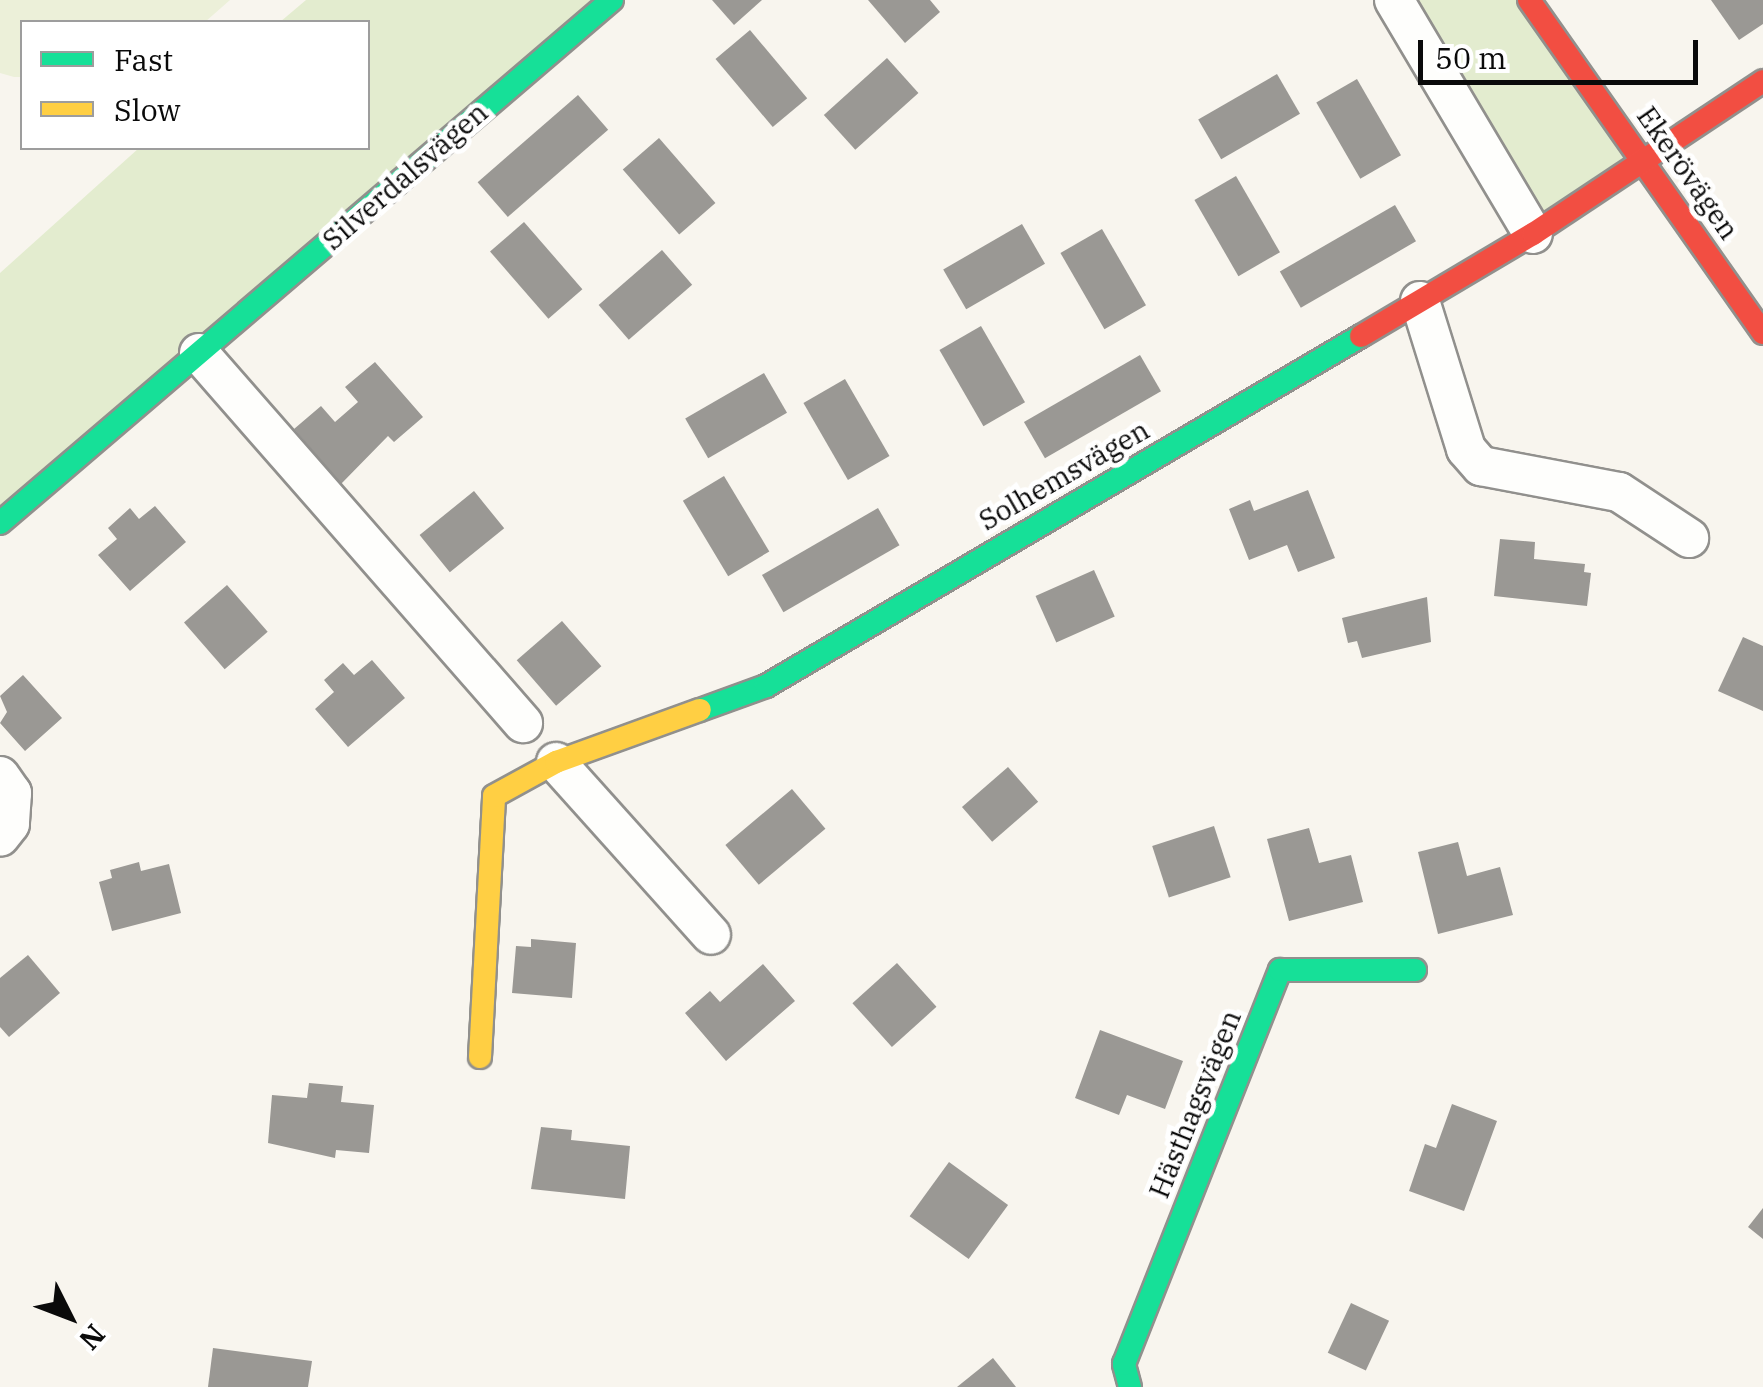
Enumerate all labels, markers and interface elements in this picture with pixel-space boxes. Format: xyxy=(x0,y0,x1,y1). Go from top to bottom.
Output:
legend xyxy=(20,20,370,150)
scale bar xyxy=(1423,20,1703,82)
text: 50 m xyxy=(1435,38,1507,77)
text: Fast xyxy=(114,40,173,79)
text: Slow xyxy=(114,90,181,129)
street label: Silverdalsvägen xyxy=(316,95,494,257)
street label: Ekerövägen xyxy=(1630,100,1746,246)
street label: Solhemsvägen xyxy=(973,413,1155,537)
street label: Hästhagsvägen xyxy=(1142,1005,1248,1203)
north arrow xyxy=(20,1267,120,1367)
text: N xyxy=(72,1317,114,1358)

